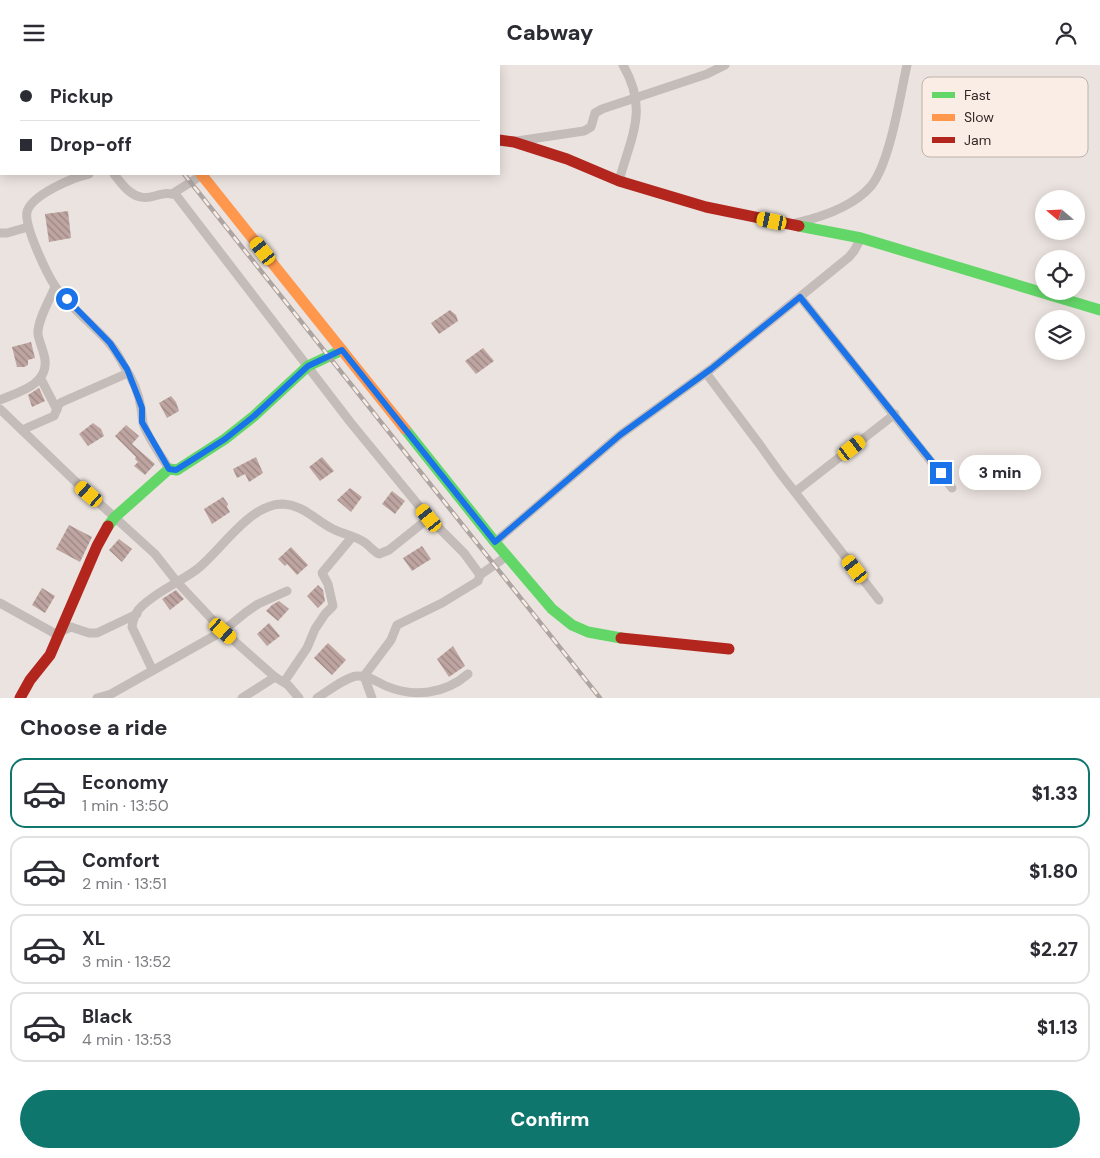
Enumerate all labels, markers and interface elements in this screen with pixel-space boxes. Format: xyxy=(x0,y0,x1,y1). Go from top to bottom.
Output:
text: Cabway xyxy=(507,18,593,47)
icon: menu xyxy=(20,19,48,47)
icon: person xyxy=(1052,19,1080,47)
legend xyxy=(922,77,1088,157)
text: Pickup xyxy=(50,84,114,109)
text: Fast xyxy=(964,86,991,104)
text: Slow xyxy=(964,108,994,126)
text: Jam xyxy=(964,131,991,149)
text: Drop-off xyxy=(50,132,132,157)
north arrow xyxy=(1035,190,1085,240)
map controls xyxy=(1035,190,1085,360)
car xyxy=(755,211,788,231)
car xyxy=(247,235,278,267)
button: locate xyxy=(1035,250,1085,300)
route start xyxy=(56,288,78,310)
button: layers xyxy=(1035,310,1085,360)
car xyxy=(835,433,868,463)
callout: 3 min xyxy=(958,455,1041,491)
route end xyxy=(930,462,952,484)
text: 3 min xyxy=(979,462,1021,483)
car xyxy=(72,478,105,510)
car xyxy=(413,502,444,534)
car xyxy=(839,553,870,585)
car xyxy=(206,615,239,647)
text: Choose a ride xyxy=(20,713,168,742)
text: Economy xyxy=(82,770,169,795)
icon: car xyxy=(22,771,67,816)
text: $1.33 xyxy=(1032,781,1078,806)
text: 1 min · 13:50 xyxy=(82,795,169,816)
text: Comfort xyxy=(82,848,160,873)
icon: car xyxy=(22,849,67,894)
text: $1.80 xyxy=(1029,859,1078,884)
text: 2 min · 13:51 xyxy=(82,873,167,894)
text: XL xyxy=(82,926,105,951)
icon: car xyxy=(22,927,67,972)
text: $2.27 xyxy=(1030,937,1078,962)
text: 3 min · 13:52 xyxy=(82,951,171,972)
text: Black xyxy=(82,1004,133,1029)
icon: car xyxy=(22,1005,67,1050)
text: $1.13 xyxy=(1037,1015,1078,1040)
text: 4 min · 13:53 xyxy=(82,1029,172,1050)
button: Confirm xyxy=(20,1090,1080,1148)

